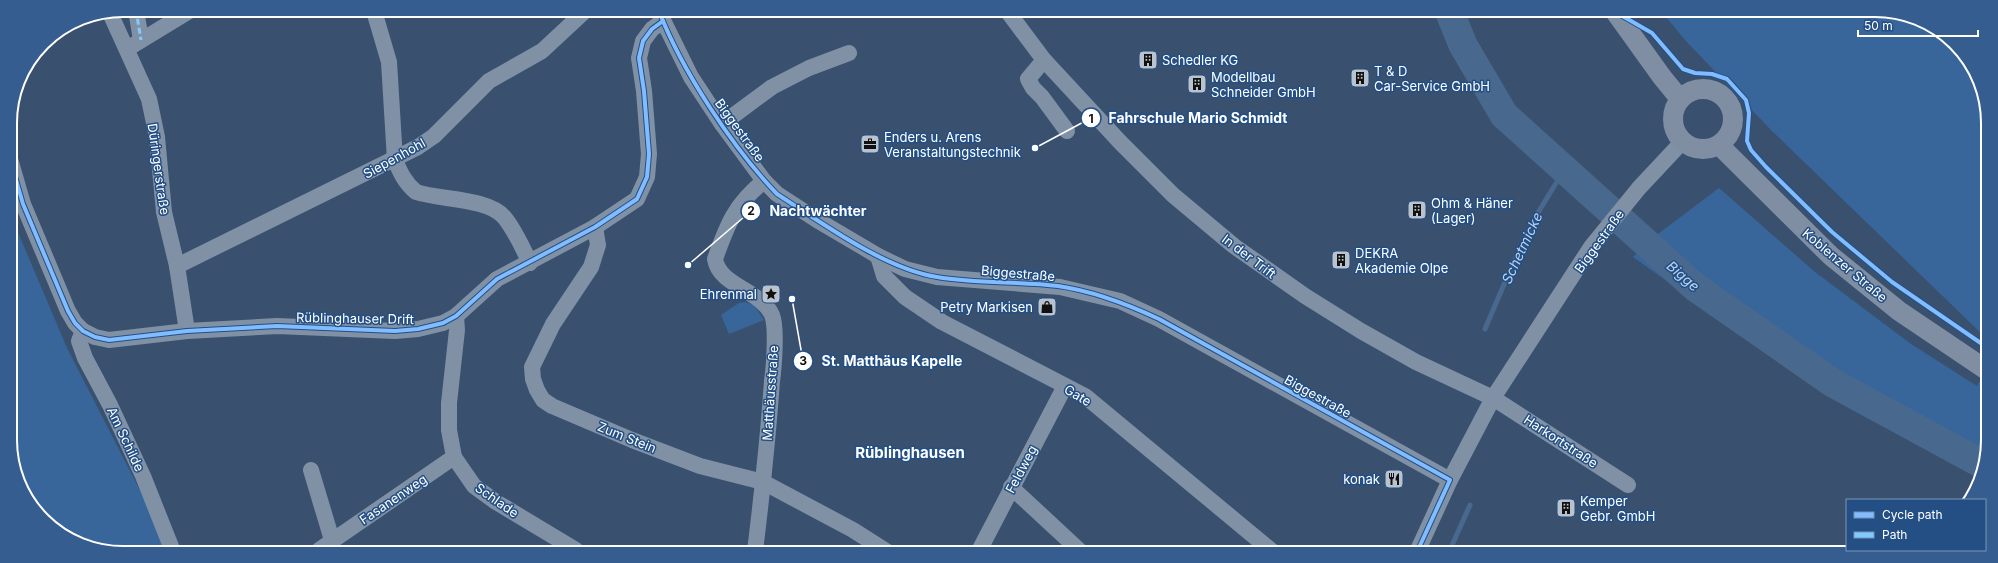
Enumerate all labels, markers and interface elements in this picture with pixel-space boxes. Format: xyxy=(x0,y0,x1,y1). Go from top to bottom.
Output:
scale bar xyxy=(1858,12,1978,38)
text: 50 m xyxy=(1864,18,1893,33)
building icon: Schedler KG xyxy=(1137,49,1159,71)
place label: Schedler KG xyxy=(1162,52,1238,68)
place label: T & D Car-Service GmbH xyxy=(1374,63,1490,94)
building icon: T & D Car-Service GmbH xyxy=(1349,67,1371,89)
place label: Modellbau Schneider GmbH xyxy=(1211,69,1316,100)
building icon: Modellbau Schneider GmbH xyxy=(1186,73,1208,95)
street label: Biggestraße xyxy=(712,95,768,165)
callout: Fahrschule Mario Schmidt xyxy=(1081,105,1296,131)
text: Fahrschule Mario Schmidt xyxy=(1108,109,1288,126)
text: 1 xyxy=(1088,111,1094,126)
street label: Düringerstraße xyxy=(145,122,173,216)
place label: Enders u. Arens Veranstaltungstechnik xyxy=(884,129,1021,160)
office icon: Enders u. Arens Veranstaltungstechnik xyxy=(859,133,881,155)
street label: Siepenhohl xyxy=(360,134,428,182)
place label: Ohm & Häner (Lager) xyxy=(1431,195,1513,226)
callout: Nachtwächter xyxy=(741,198,874,224)
building icon: Ohm & Häner (Lager) xyxy=(1406,199,1428,221)
text: Nachtwächter xyxy=(769,202,867,219)
text: 2 xyxy=(747,203,755,218)
street label: Biggestraße xyxy=(1571,206,1627,276)
water label: Schetmicke xyxy=(1498,209,1546,286)
street label: Koblenzer Straße xyxy=(1799,225,1891,305)
street label: In der Trift xyxy=(1219,231,1279,281)
place label: DEKRA Akademie Olpe xyxy=(1355,245,1448,276)
building icon: DEKRA Akademie Olpe xyxy=(1330,249,1352,271)
water label: Bigge xyxy=(1663,257,1703,294)
street label: Biggestraße xyxy=(980,262,1056,284)
place icon: Ehrenmal xyxy=(760,283,782,305)
place label: Ehrenmal xyxy=(700,286,757,302)
shop icon: Petry Markisen xyxy=(1036,296,1058,318)
place label: Petry Markisen xyxy=(940,299,1033,315)
street label: Rüblinghauser Drift xyxy=(296,309,414,327)
street label: Matthäusstraße xyxy=(759,345,781,441)
callout: St. Matthäus Kapelle xyxy=(793,348,971,374)
text: St. Matthäus Kapelle xyxy=(822,352,962,369)
text: 3 xyxy=(799,353,807,368)
street label: Biggestraße xyxy=(1282,371,1354,421)
street label: Gate xyxy=(1062,381,1094,409)
street label: Am Schilde xyxy=(104,404,148,474)
street label: Harkortstraße xyxy=(1521,411,1601,471)
street label: Zum Stein xyxy=(595,418,659,456)
street label: Feldweg xyxy=(1002,442,1040,496)
district label: Rüblinghausen xyxy=(855,443,965,462)
restaurant icon: konak xyxy=(1383,468,1405,490)
street label: Fasanenweg xyxy=(356,471,430,527)
place label: konak xyxy=(1343,471,1380,487)
street label: Schlade xyxy=(472,479,522,521)
place label: Kemper Gebr. GmbH xyxy=(1580,493,1655,524)
building icon: Kemper Gebr. GmbH xyxy=(1555,497,1577,519)
legend xyxy=(1846,499,1986,551)
text: Cycle path xyxy=(1882,507,1943,522)
text: Path xyxy=(1882,527,1907,542)

